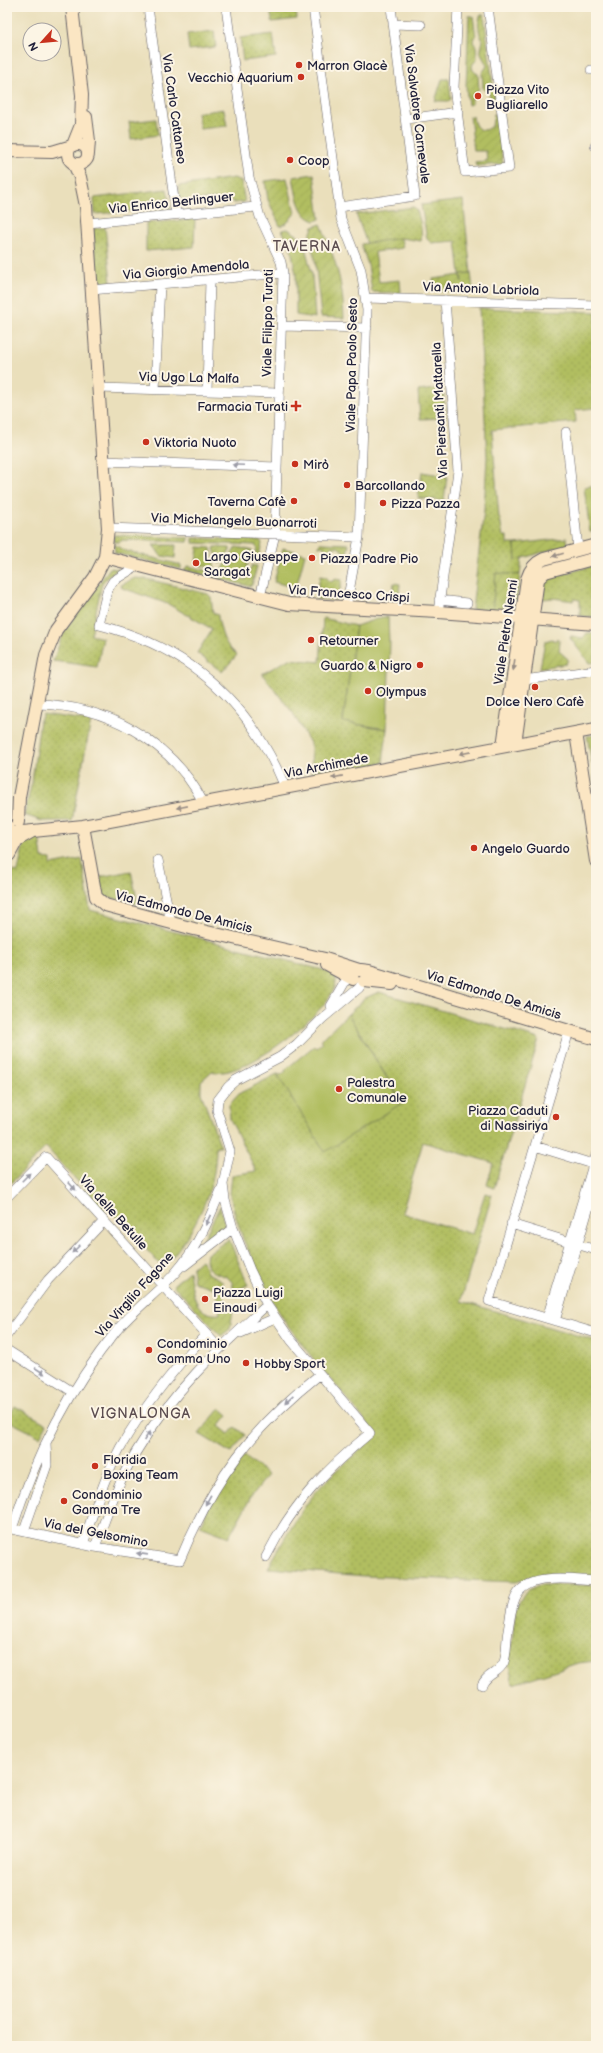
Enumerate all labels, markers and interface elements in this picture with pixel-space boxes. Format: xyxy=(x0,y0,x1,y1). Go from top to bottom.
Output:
north arrow xyxy=(22,22,62,62)
text: N xyxy=(26,40,41,53)
street label: Via Salvatore Carnevale xyxy=(401,44,434,185)
street label: Via Carlo Cattaneo xyxy=(158,53,190,165)
place label: Marron Glacè xyxy=(307,58,388,74)
marker: Marron Glacè xyxy=(294,60,304,70)
place label: Vecchio Aquarium xyxy=(188,70,293,86)
marker: Vecchio Aquarium xyxy=(296,72,306,82)
place label: Piazza Vito Bugliarello xyxy=(486,82,549,113)
marker: Piazza Vito Bugliarello xyxy=(473,91,483,101)
place label: Coop xyxy=(298,153,330,169)
marker: Coop xyxy=(285,155,295,165)
street label: Via Enrico Berlinguer xyxy=(108,188,234,217)
district label: TAVERNA xyxy=(273,238,341,255)
street label: Via Giorgio Amendola xyxy=(122,257,250,283)
street label: Viale Filippo Turati xyxy=(259,269,277,377)
street label: Via Antonio Labriola xyxy=(422,279,539,299)
street label: Viale Papa Paolo Sesto xyxy=(343,298,361,433)
street label: Via Piersanti Mattarella xyxy=(428,342,452,478)
street label: Via Ugo La Malfa xyxy=(139,369,239,387)
place label: Farmacia Turati xyxy=(197,399,288,415)
marker: Farmacia Turati xyxy=(291,401,301,411)
place label: Viktoria Nuoto xyxy=(154,435,237,451)
marker: Viktoria Nuoto xyxy=(141,437,151,447)
place label: Mirò xyxy=(303,457,329,473)
marker: Mirò xyxy=(290,459,300,469)
one-way arrow xyxy=(232,462,244,469)
place label: Barcollando xyxy=(355,478,425,494)
marker: Barcollando xyxy=(342,480,352,490)
place label: Taverna Cafè xyxy=(208,494,286,510)
marker: Taverna Cafè xyxy=(289,496,299,506)
place label: Pizza Pazza xyxy=(391,496,460,512)
marker: Pizza Pazza xyxy=(378,498,388,508)
street label: Via Michelangelo Buonarroti xyxy=(151,510,317,532)
place label: Largo Giuseppe Saragat xyxy=(204,549,299,580)
place label: Piazza Padre Pio xyxy=(320,551,418,567)
one-way arrow xyxy=(552,552,564,558)
marker: Piazza Padre Pio xyxy=(307,553,317,563)
marker: Largo Giuseppe Saragat xyxy=(191,558,201,568)
street label: Viale Pietro Nenni xyxy=(491,579,521,686)
street label: Via Francesco Crispi xyxy=(288,582,410,606)
place label: Retourner xyxy=(319,633,379,649)
marker: Retourner xyxy=(306,635,316,645)
place label: Guardo & Nigro xyxy=(321,658,412,674)
one-way arrow xyxy=(511,659,517,672)
marker: Guardo & Nigro xyxy=(415,660,425,670)
marker: Dolce Nero Cafè xyxy=(530,682,540,692)
place label: Olympus xyxy=(376,684,427,700)
marker: Olympus xyxy=(363,686,373,696)
place label: Dolce Nero Cafè xyxy=(486,694,584,710)
street label: Via Archimede xyxy=(283,750,370,782)
one-way arrow xyxy=(459,750,471,756)
one-way arrow xyxy=(331,774,343,780)
one-way arrow xyxy=(176,804,188,810)
place label: Angelo Guardo xyxy=(482,841,570,857)
marker: Angelo Guardo xyxy=(469,843,479,853)
street label: Via Edmondo De Amicis xyxy=(114,887,254,937)
street label: Via Edmondo De Amicis xyxy=(424,967,564,1023)
place label: Palestra Comunale xyxy=(347,1075,407,1106)
marker: Palestra Comunale xyxy=(334,1084,344,1094)
place label: Piazza Caduti di Nassiriya xyxy=(468,1103,548,1134)
marker: Piazza Caduti di Nassiriya xyxy=(551,1112,561,1122)
one-way arrow xyxy=(21,1172,31,1182)
street label: Via delle Betulle xyxy=(75,1172,151,1254)
one-way arrow xyxy=(67,1181,77,1191)
one-way arrow xyxy=(205,1214,211,1226)
one-way arrow xyxy=(72,1244,81,1254)
street label: Via Virgilio Fagone xyxy=(92,1249,177,1341)
place label: Piazza Luigi Einaudi xyxy=(213,1285,283,1316)
marker: Piazza Luigi Einaudi xyxy=(200,1294,210,1304)
place label: Condominio Gamma Uno xyxy=(157,1336,231,1367)
marker: Condominio Gamma Uno xyxy=(144,1345,154,1355)
place label: Hobby Sport xyxy=(254,1356,325,1372)
marker: Hobby Sport xyxy=(241,1358,251,1368)
one-way arrow xyxy=(34,1367,46,1374)
one-way arrow xyxy=(284,1395,294,1404)
district label: VIGNALONGA xyxy=(91,1405,191,1422)
one-way arrow xyxy=(143,1431,151,1441)
place label: Floridia Boxing Team xyxy=(103,1452,178,1483)
marker: Floridia Boxing Team xyxy=(90,1461,100,1471)
place label: Condominio Gamma Tre xyxy=(72,1487,142,1518)
one-way arrow xyxy=(204,1494,211,1506)
marker: Condominio Gamma Tre xyxy=(59,1496,69,1506)
street label: Via del Gelsomino xyxy=(42,1515,149,1551)
one-way arrow xyxy=(136,1551,148,1557)

